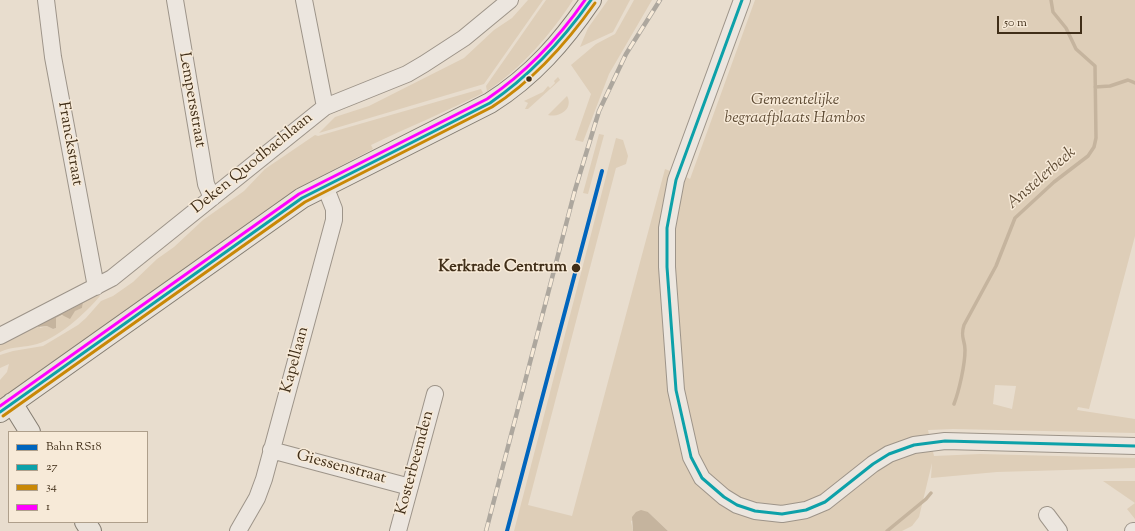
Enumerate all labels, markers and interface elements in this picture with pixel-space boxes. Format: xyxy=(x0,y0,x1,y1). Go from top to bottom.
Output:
scale bar xyxy=(999,8,1084,34)
text: 50 m xyxy=(1004,14,1027,32)
street label: Lempersstraat xyxy=(173,51,209,149)
unlabelled marker xyxy=(524,74,534,84)
park label: Gemeentelijke begraafplaats Hambos xyxy=(725,91,865,129)
street label: Franckstraat xyxy=(52,100,86,188)
street label: Deken Quodbachlaan xyxy=(188,109,318,219)
water label: Anstelerbeek xyxy=(1003,143,1081,215)
place label: Kerkrade Centrum xyxy=(438,258,567,278)
marker: Kerkrade Centrum xyxy=(570,262,582,274)
street label: Kapellaan xyxy=(278,325,314,395)
street label: Kosterbeemden xyxy=(393,409,439,517)
legend xyxy=(8,431,148,523)
text: Bahn RS18 xyxy=(46,438,101,456)
street label: Giessenstraat xyxy=(294,447,388,489)
text: 27 xyxy=(46,458,58,476)
text: 34 xyxy=(46,478,57,496)
text: 1 xyxy=(46,498,50,516)

